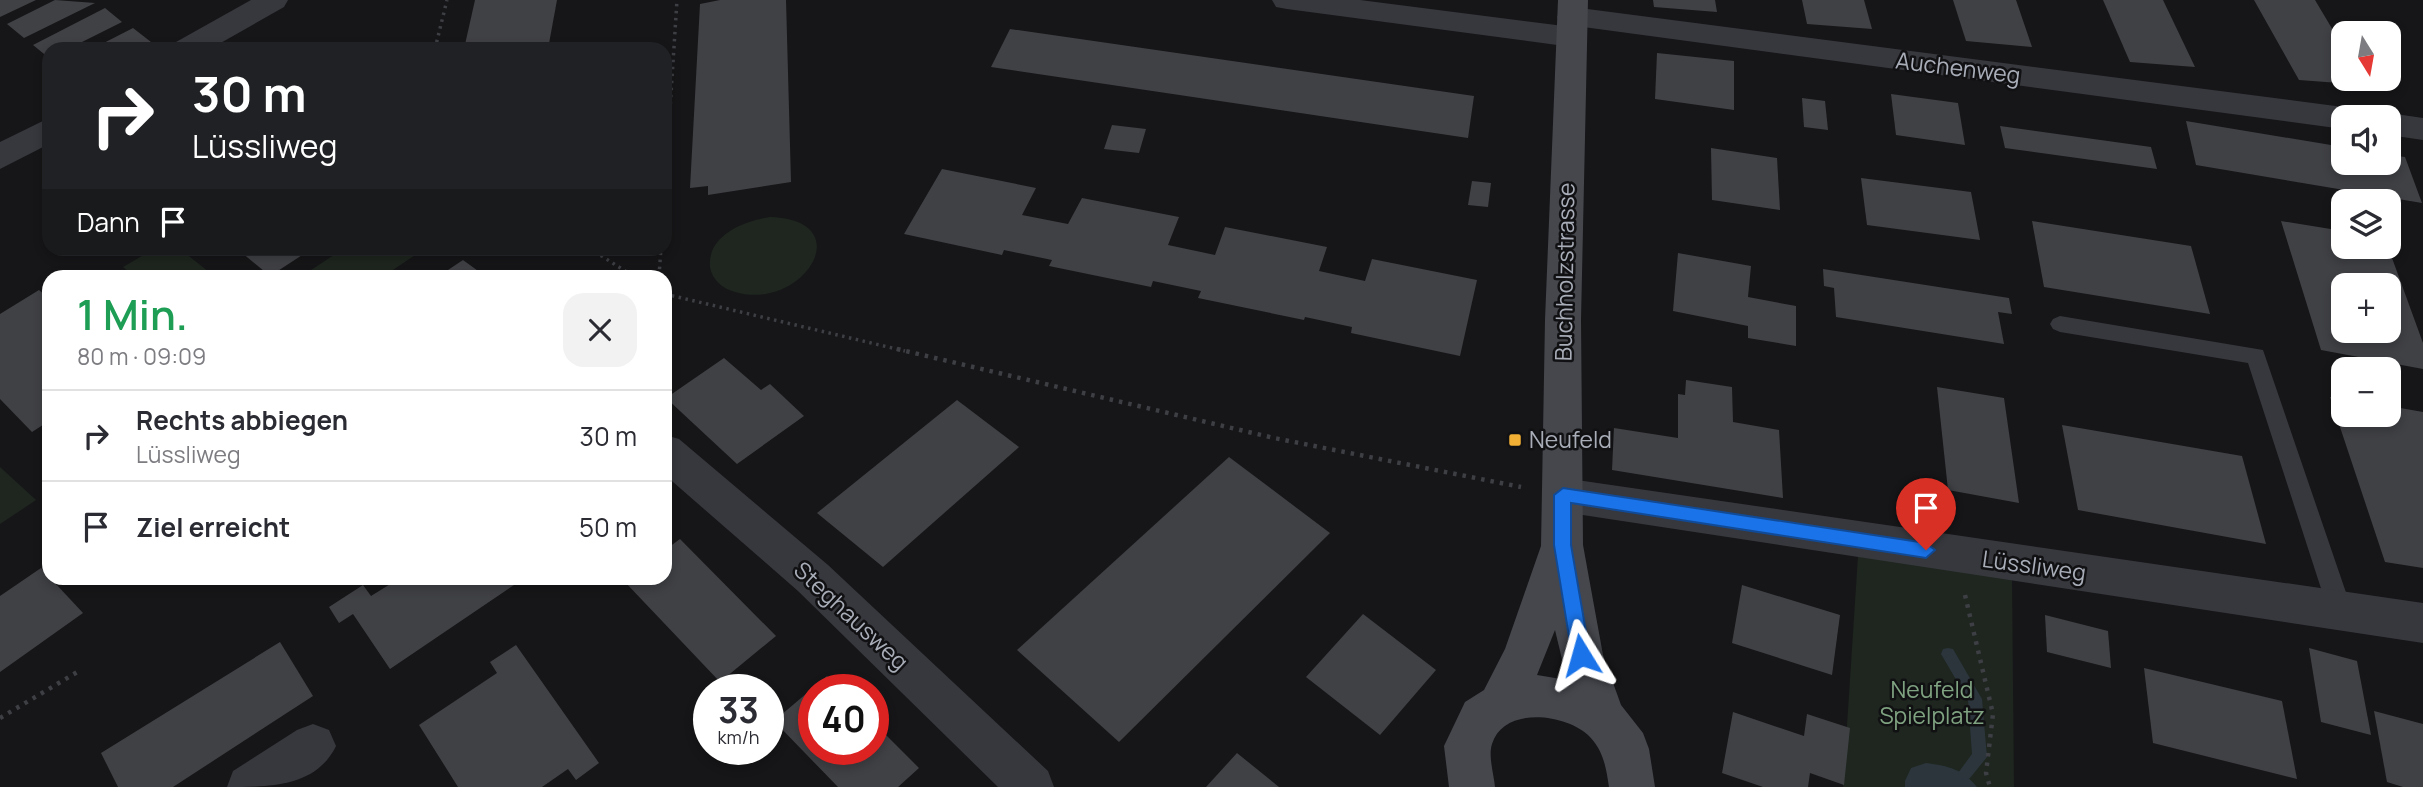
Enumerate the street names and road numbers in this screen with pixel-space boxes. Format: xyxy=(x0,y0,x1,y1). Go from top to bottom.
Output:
street label: Auchenweg xyxy=(1894,43,2022,91)
street label: Buchholzstrasse xyxy=(1546,182,1582,361)
street label: Lüssliweg xyxy=(1980,542,2088,588)
street label: Steghausweg xyxy=(787,554,916,677)

